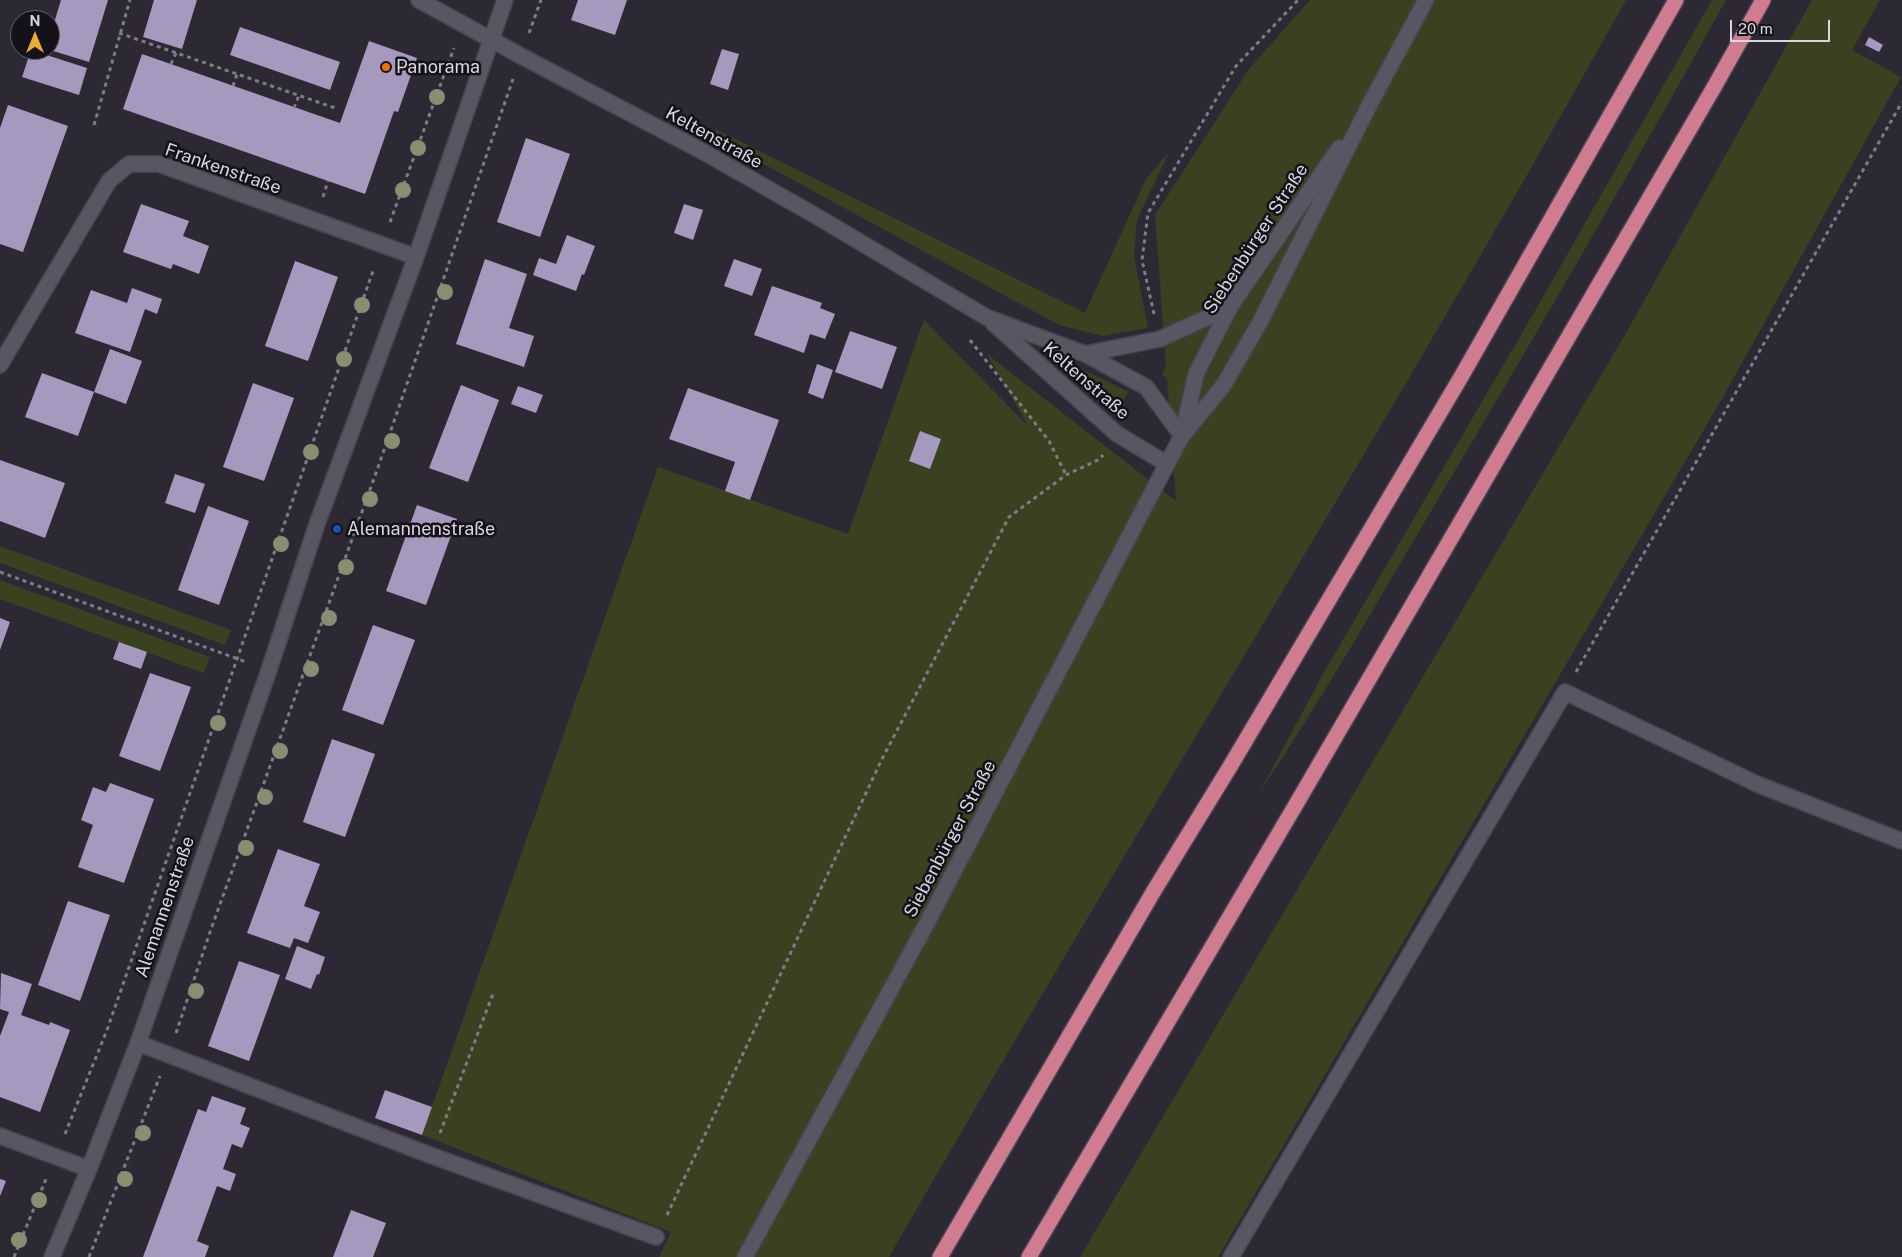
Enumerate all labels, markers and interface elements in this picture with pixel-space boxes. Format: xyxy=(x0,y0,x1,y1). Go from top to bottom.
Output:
north arrow xyxy=(10,10,60,60)
scale bar xyxy=(1732,10,1832,42)
text: N xyxy=(30,13,40,29)
text: 20 m xyxy=(1738,20,1773,37)
place label: Panorama xyxy=(396,56,480,78)
marker: Panorama xyxy=(380,61,392,73)
street label: Keltenstraße xyxy=(662,103,766,173)
street label: Frankenstraße xyxy=(162,139,284,199)
street label: Siebenbürger Straße xyxy=(1199,160,1313,318)
street label: Keltenstraße xyxy=(1038,338,1134,424)
place label: Alemannenstraße xyxy=(347,518,495,540)
marker: Alemannenstraße xyxy=(331,523,343,535)
street label: Siebenbürger Straße xyxy=(899,757,1001,921)
street label: Alemannenstraße xyxy=(131,833,199,981)

